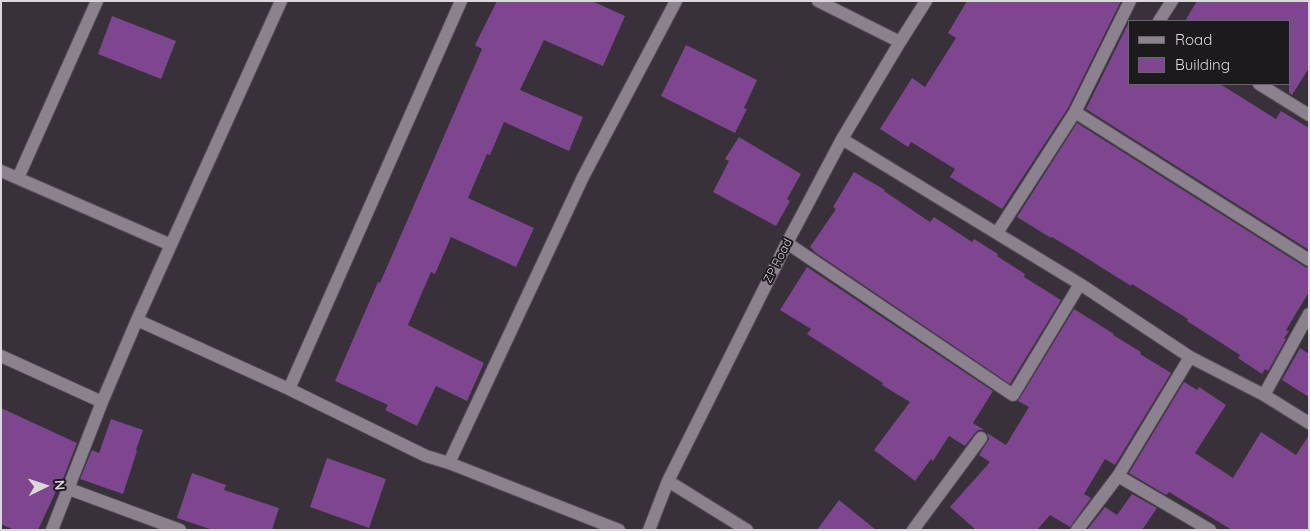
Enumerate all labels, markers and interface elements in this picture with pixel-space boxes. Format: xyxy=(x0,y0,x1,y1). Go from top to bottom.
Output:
legend xyxy=(1128,20,1290,85)
text: Road xyxy=(1175,30,1212,49)
text: Building xyxy=(1175,55,1230,74)
street label: ZP Road xyxy=(761,236,795,286)
north arrow xyxy=(20,461,70,511)
text: N xyxy=(51,479,69,491)

